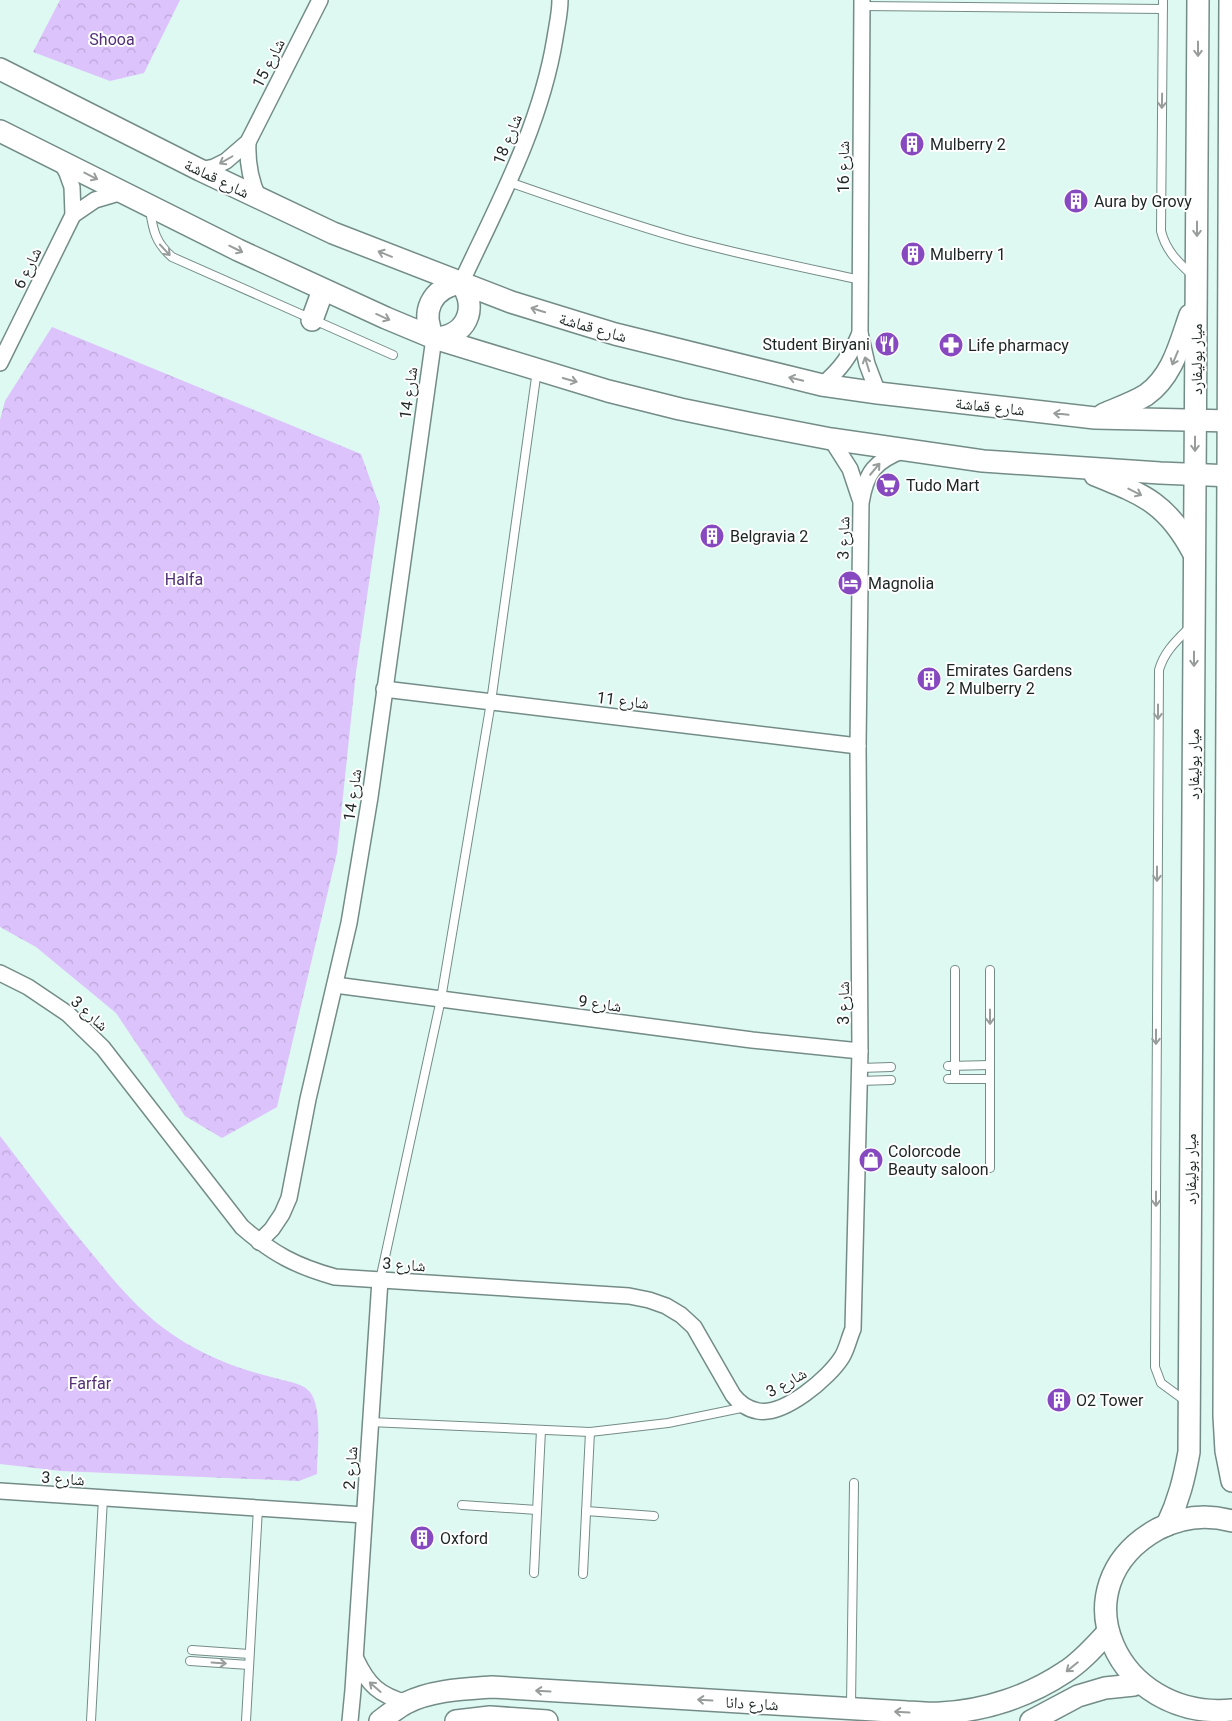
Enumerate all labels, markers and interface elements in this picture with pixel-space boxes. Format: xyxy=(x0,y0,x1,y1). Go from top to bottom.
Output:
park label: Shooa xyxy=(89,30,135,49)
street label: شارع 15 xyxy=(248,36,290,91)
one-way arrow xyxy=(1193,40,1203,56)
one-way arrow xyxy=(1157,92,1167,109)
street label: شارع 18 xyxy=(489,111,527,167)
building icon: Mulberry 2 xyxy=(899,131,925,157)
place label: Mulberry 2 xyxy=(930,135,1006,154)
street label: شارع 16 xyxy=(834,141,854,193)
street label: شارع قماشة xyxy=(181,155,252,203)
one-way arrow xyxy=(219,155,233,165)
one-way arrow xyxy=(83,171,98,181)
building icon: Aura by Grovy xyxy=(1063,188,1089,214)
place label: Aura by Grovy xyxy=(1094,192,1192,211)
one-way arrow xyxy=(1192,220,1202,236)
building icon: Mulberry 1 xyxy=(900,241,926,267)
one-way arrow xyxy=(159,244,171,257)
street label: شارع 6 xyxy=(9,245,46,292)
one-way arrow xyxy=(228,245,243,254)
place label: Mulberry 1 xyxy=(930,245,1006,264)
one-way arrow xyxy=(378,249,393,259)
one-way arrow xyxy=(530,305,546,315)
street label: شارع قماشة xyxy=(557,309,629,347)
one-way arrow xyxy=(375,312,390,322)
street label: ميار بوليفارد xyxy=(1187,323,1206,395)
restaurant icon: Student Biryani xyxy=(874,331,900,357)
pharmacy icon: Life pharmacy xyxy=(938,332,964,358)
place label: Student Biryani xyxy=(763,335,870,354)
place label: Life pharmacy xyxy=(968,336,1069,355)
one-way arrow xyxy=(1169,350,1179,365)
one-way arrow xyxy=(862,356,872,372)
street label: شارع 14 xyxy=(395,366,423,420)
one-way arrow xyxy=(788,374,804,383)
one-way arrow xyxy=(562,376,578,386)
street label: شارع قماشة xyxy=(954,393,1026,421)
one-way arrow xyxy=(1053,409,1069,419)
one-way arrow xyxy=(1190,435,1200,451)
one-way arrow xyxy=(869,462,880,475)
supermarket icon: Tudo Mart xyxy=(875,472,901,498)
place label: Tudo Mart xyxy=(906,476,979,495)
one-way arrow xyxy=(1127,488,1142,497)
street label: شارع 3 xyxy=(834,516,854,560)
building icon: Belgravia 2 xyxy=(699,523,725,549)
place label: Belgravia 2 xyxy=(730,527,808,546)
park label: Halfa xyxy=(165,570,203,589)
hotel icon: Magnolia xyxy=(837,570,863,596)
place label: Magnolia xyxy=(868,574,934,593)
one-way arrow xyxy=(1189,650,1199,666)
place label: Emirates Gardens 2 Mulberry 2 xyxy=(946,661,1072,698)
building icon: Emirates Gardens 2 Mulberry 2 xyxy=(916,666,942,692)
street label: شارع 11 xyxy=(596,688,650,714)
one-way arrow xyxy=(1153,703,1163,719)
street label: ميار بوليفارد xyxy=(1184,728,1203,800)
street label: شارع 14 xyxy=(339,768,367,822)
one-way arrow xyxy=(1152,866,1162,882)
street label: شارع 3 xyxy=(834,981,854,1025)
street label: شارع 9 xyxy=(577,991,623,1017)
street label: شارع 3 xyxy=(67,992,112,1036)
one-way arrow xyxy=(985,1009,995,1025)
one-way arrow xyxy=(1152,1028,1161,1044)
street label: ميار بوليفارد xyxy=(1181,1133,1200,1205)
place label: Colorcode Beauty saloon xyxy=(888,1142,989,1179)
shop icon: Colorcode Beauty saloon xyxy=(858,1147,884,1173)
one-way arrow xyxy=(1151,1190,1161,1207)
street label: شارع 3 xyxy=(382,1254,426,1276)
street label: شارع 3 xyxy=(763,1364,810,1402)
park label: Farfar xyxy=(69,1374,112,1393)
building icon: O2 Tower xyxy=(1046,1387,1072,1413)
place label: O2 Tower xyxy=(1076,1391,1144,1410)
street label: شارع 2 xyxy=(340,1446,362,1490)
street label: شارع 3 xyxy=(41,1468,85,1490)
building icon: Oxford xyxy=(409,1525,435,1551)
place label: Oxford xyxy=(440,1529,488,1548)
one-way arrow xyxy=(211,1658,227,1668)
one-way arrow xyxy=(1066,1661,1079,1672)
one-way arrow xyxy=(368,1681,381,1693)
one-way arrow xyxy=(535,1686,551,1695)
street label: شارع دانا xyxy=(725,1693,779,1715)
one-way arrow xyxy=(697,1696,713,1705)
one-way arrow xyxy=(895,1707,911,1716)

